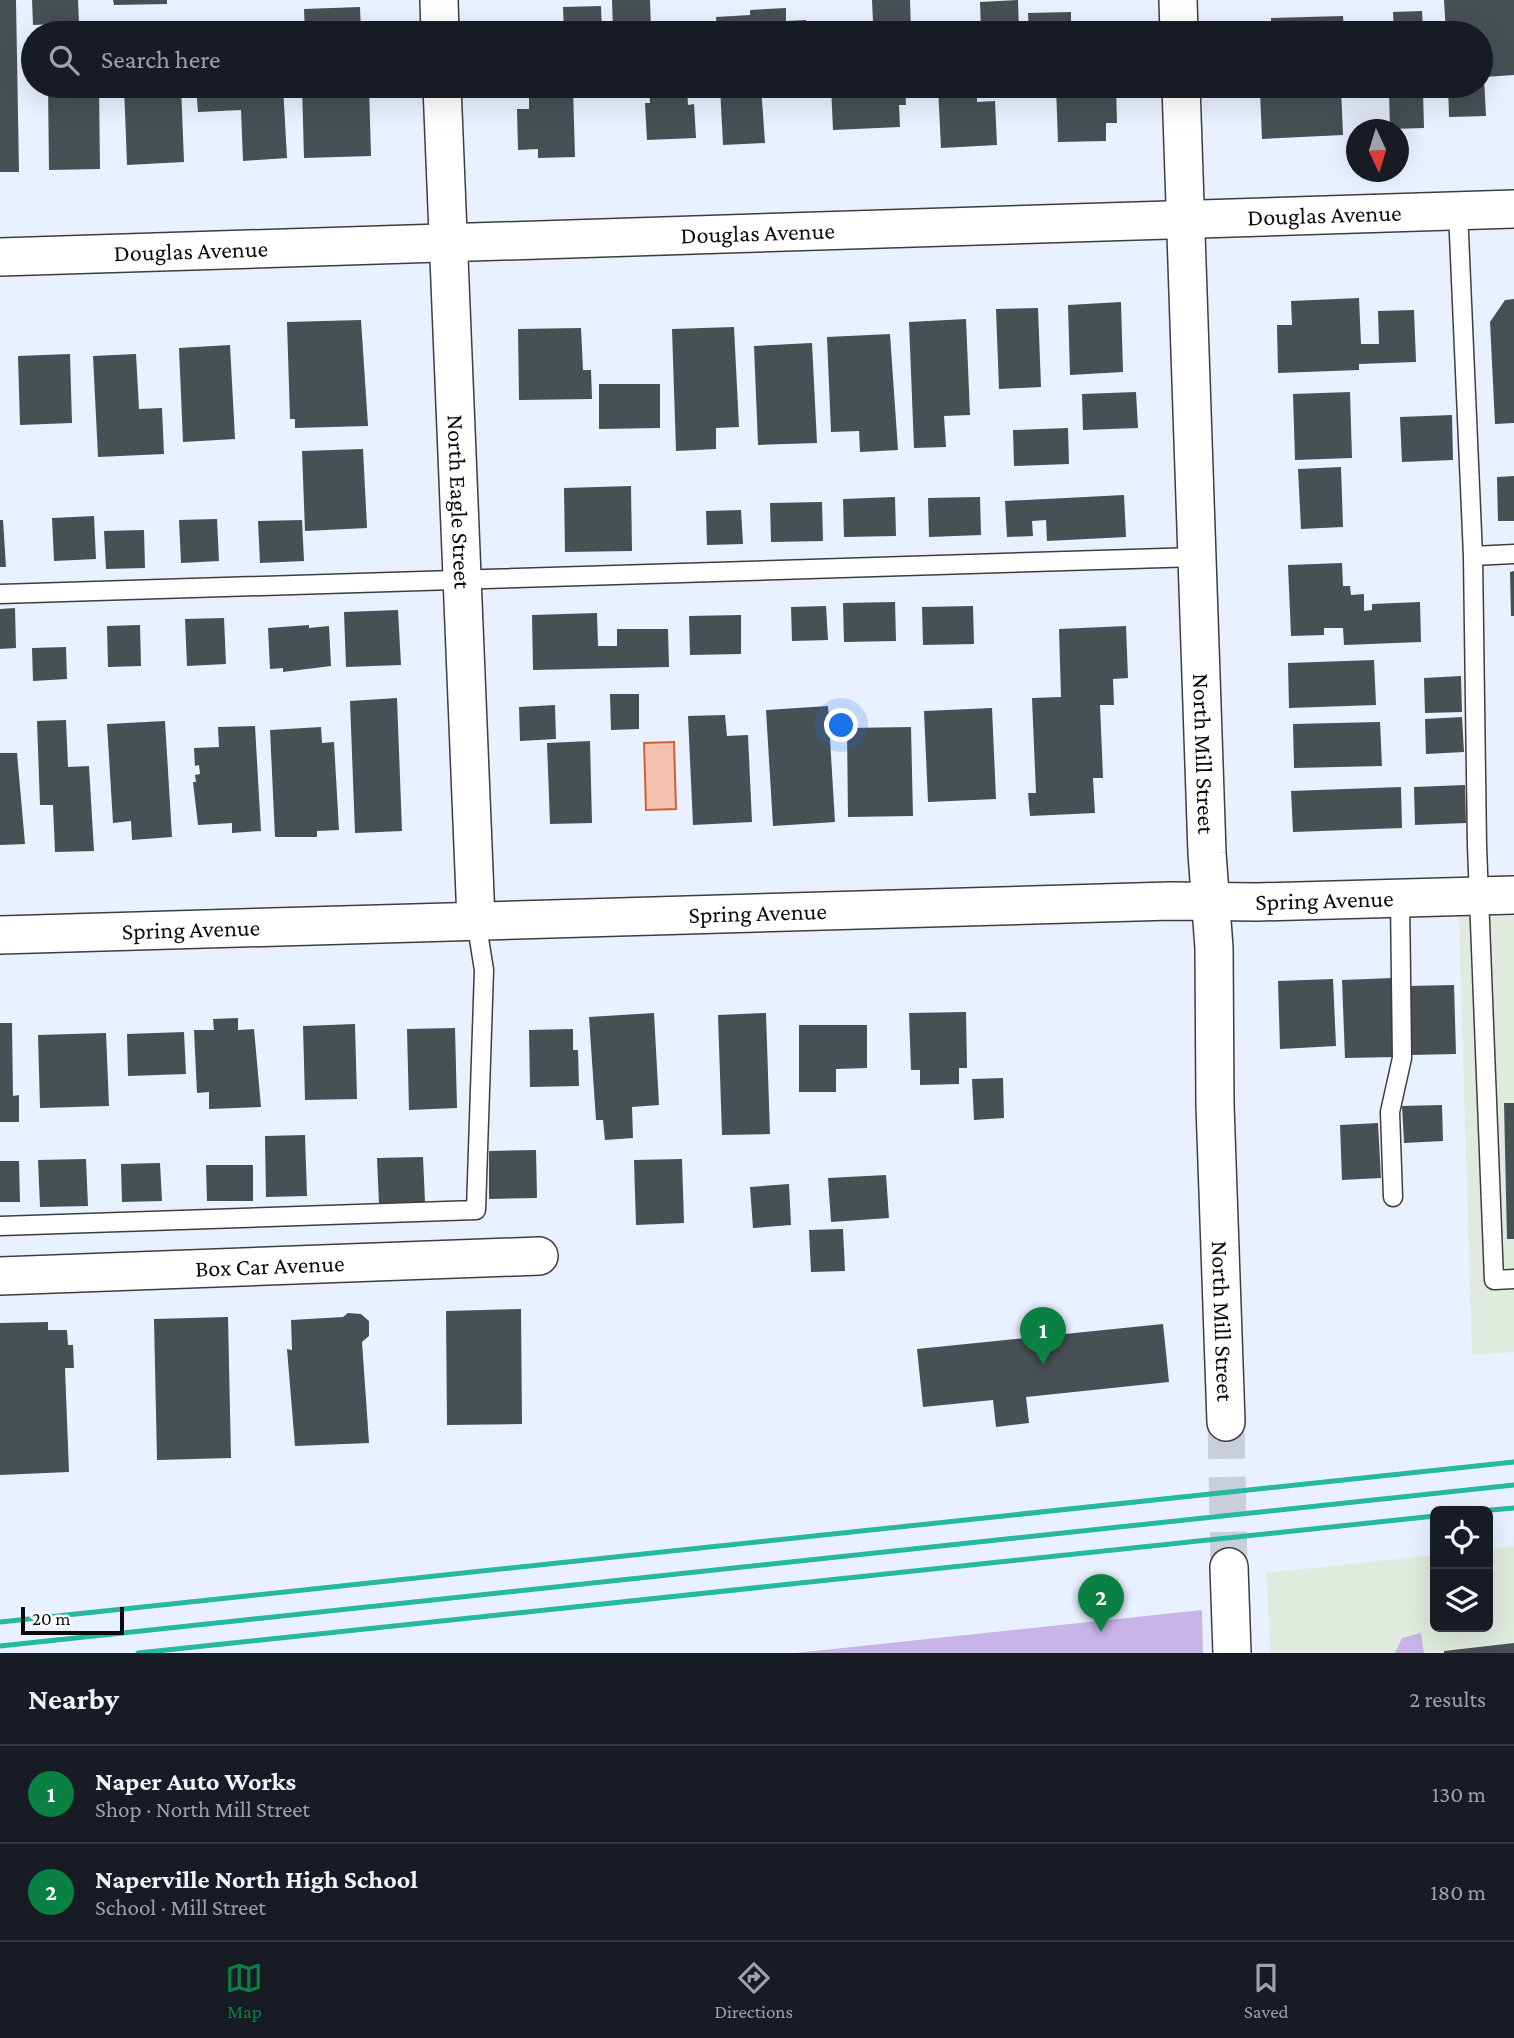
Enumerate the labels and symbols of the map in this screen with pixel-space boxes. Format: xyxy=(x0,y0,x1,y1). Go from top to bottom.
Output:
north arrow xyxy=(1346,119,1409,182)
street label: Douglas Avenue xyxy=(1247,199,1402,230)
street label: Douglas Avenue xyxy=(680,217,835,248)
street label: Douglas Avenue xyxy=(113,235,268,266)
street label: North Eagle Street xyxy=(442,414,477,591)
street label: North Mill Street xyxy=(1188,673,1220,836)
your location xyxy=(824,708,858,742)
street label: Spring Avenue xyxy=(1255,884,1394,915)
street label: Spring Avenue xyxy=(688,897,827,928)
street label: Spring Avenue xyxy=(121,913,260,944)
street label: North Mill Street xyxy=(1207,1240,1239,1403)
street label: Box Car Avenue xyxy=(195,1249,345,1282)
pin: 1 xyxy=(1020,1307,1066,1365)
pin: 2 xyxy=(1078,1574,1124,1632)
scale bar xyxy=(21,1604,124,1636)

